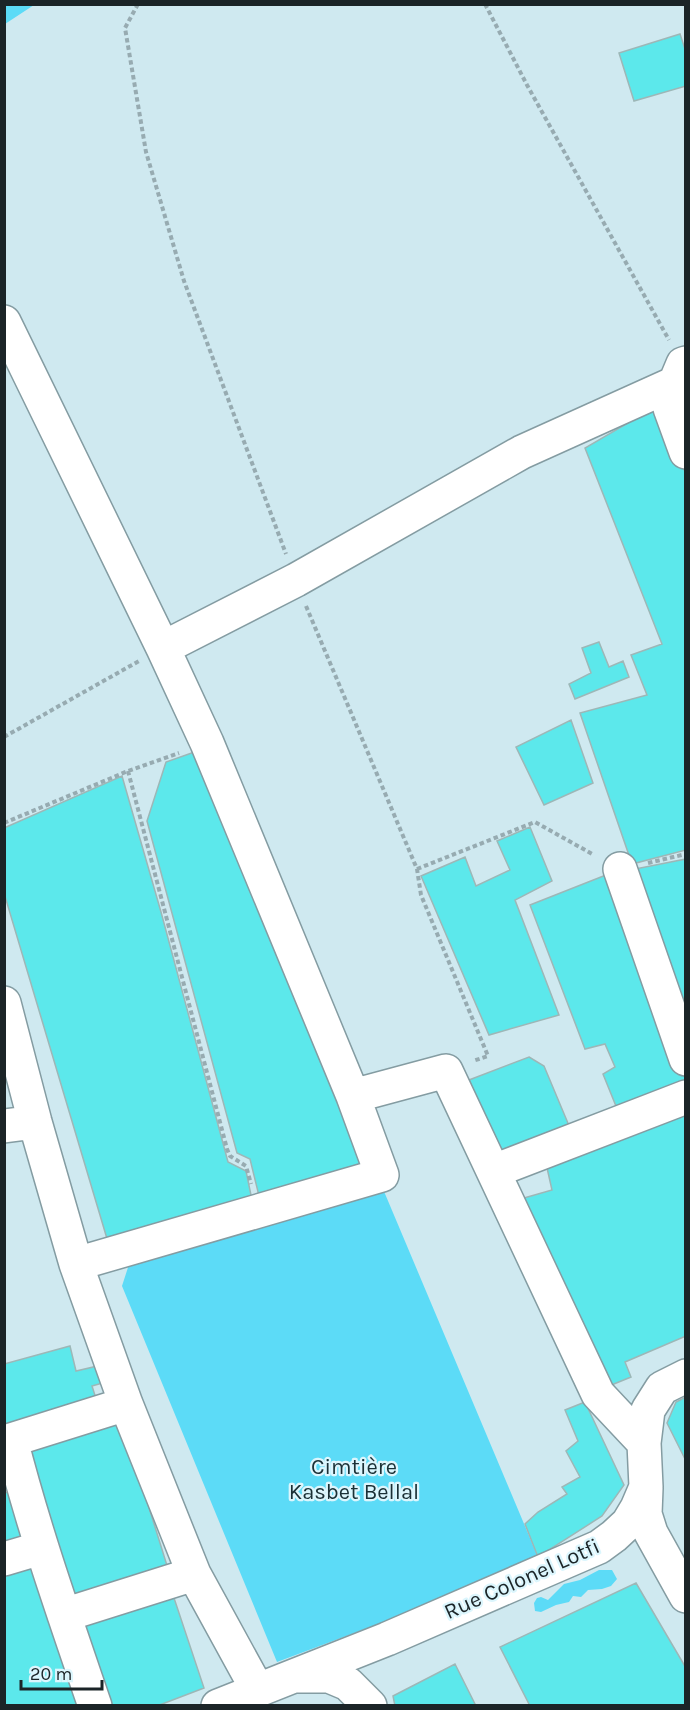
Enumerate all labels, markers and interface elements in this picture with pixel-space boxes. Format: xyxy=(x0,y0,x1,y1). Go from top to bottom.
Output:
park label: Cimtière Kasbet Bellal xyxy=(289,1454,419,1505)
street label: Rue Colonel Lotfi xyxy=(440,1533,604,1625)
scale bar xyxy=(21,1653,102,1691)
text: 20 m xyxy=(30,1663,72,1685)

